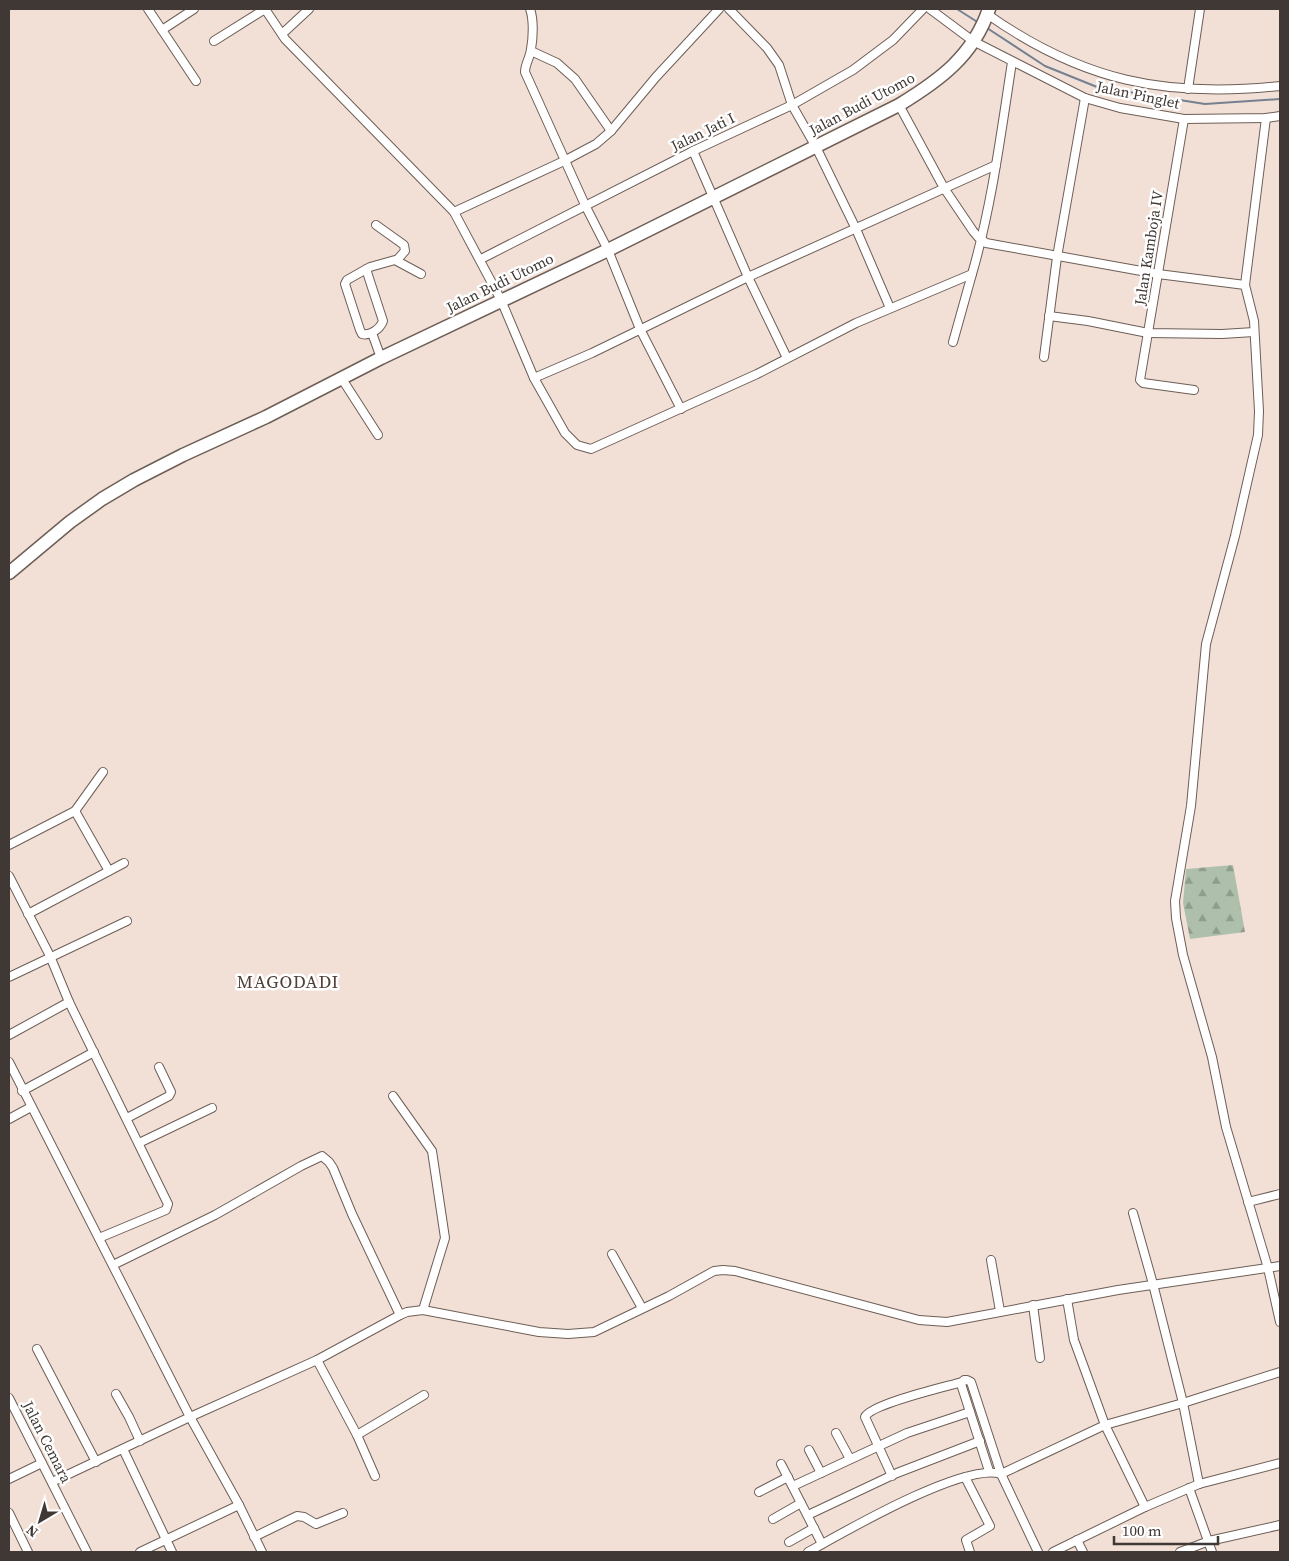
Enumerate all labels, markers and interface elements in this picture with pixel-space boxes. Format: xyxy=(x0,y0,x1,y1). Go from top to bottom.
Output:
street label: Jalan Budi Utomo xyxy=(804,67,918,141)
street label: Jalan Pinglet xyxy=(1094,75,1182,114)
street label: Jalan Jati I xyxy=(666,107,738,156)
street label: Jalan Kamboja IV xyxy=(1129,189,1168,308)
street label: Jalan Budi Utomo xyxy=(442,247,557,318)
district label: MAGODADI xyxy=(237,969,339,994)
street label: Jalan Cemara xyxy=(17,1396,77,1487)
north arrow xyxy=(15,1496,65,1546)
scale bar xyxy=(1114,1514,1218,1546)
text: N xyxy=(22,1520,42,1542)
text: 100 m xyxy=(1122,1520,1162,1541)

